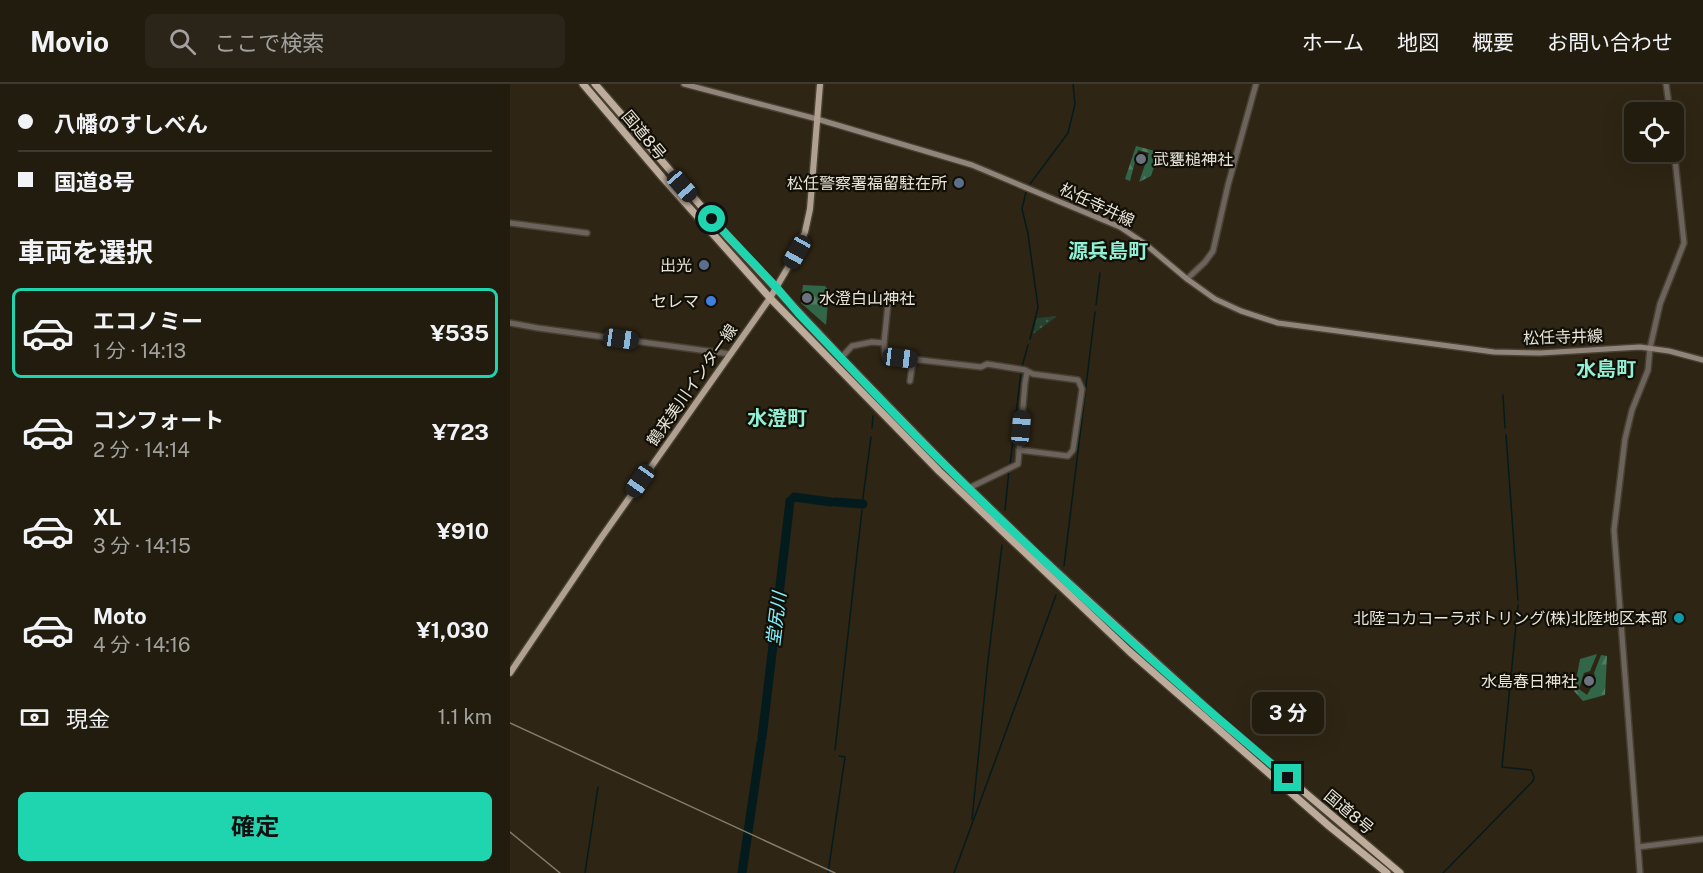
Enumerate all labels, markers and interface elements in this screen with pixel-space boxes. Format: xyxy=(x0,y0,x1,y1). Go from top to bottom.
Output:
search box xyxy=(145,14,565,68)
text: Movio xyxy=(30,25,109,58)
icon: search xyxy=(166,25,199,58)
text: ここで検索 xyxy=(214,30,324,56)
text: ホーム xyxy=(1302,30,1364,55)
text: 地図 xyxy=(1397,30,1439,55)
text: 概要 xyxy=(1472,30,1514,55)
text: お問い合わせ xyxy=(1547,30,1673,55)
map controls xyxy=(1624,102,1684,162)
button: locate xyxy=(1624,102,1684,162)
street label: 国道8号 xyxy=(618,107,670,163)
text: 八幡のすしべん xyxy=(54,111,208,137)
place label: 武甕槌神社 xyxy=(1153,150,1233,169)
marker: 武甕槌神社 xyxy=(1134,152,1148,166)
car xyxy=(663,167,701,205)
text: 国道8号 xyxy=(54,169,135,195)
place label: 松任警察署福留駐在所 xyxy=(787,174,947,193)
marker: 松任警察署福留駐在所 xyxy=(952,176,966,190)
street label: 松任寺井線 xyxy=(1057,179,1137,231)
route start xyxy=(698,205,725,232)
car xyxy=(780,232,814,272)
text: 車両を選択 xyxy=(18,236,153,268)
district label: 源兵島町 xyxy=(1068,239,1148,263)
place label: 出光 xyxy=(660,256,692,275)
marker: 出光 xyxy=(697,258,711,272)
place label: 水澄白山神社 xyxy=(819,289,915,308)
marker: 水澄白山神社 xyxy=(800,291,814,305)
place label: セレマ xyxy=(651,292,699,311)
marker: セレマ xyxy=(704,294,718,308)
icon: car xyxy=(21,306,75,360)
text: エコノミー xyxy=(93,308,203,334)
text: ¥535 xyxy=(430,320,489,346)
street label: 鶴来美川インター線 xyxy=(643,321,741,449)
street label: 松任寺井線 xyxy=(1523,326,1603,348)
car xyxy=(602,328,640,350)
text: 1 分 · 14:13 xyxy=(93,339,186,363)
car xyxy=(881,347,919,369)
district label: 水島町 xyxy=(1576,357,1636,381)
icon: car xyxy=(21,405,75,459)
district label: 水澄町 xyxy=(747,406,807,430)
text: コンフォート xyxy=(93,407,224,433)
car xyxy=(1010,409,1032,447)
text: ¥723 xyxy=(432,419,489,445)
text: 2 分 · 14:14 xyxy=(93,438,190,462)
car xyxy=(622,461,658,501)
icon: car xyxy=(21,504,75,558)
text: XL xyxy=(93,504,121,530)
text: ¥910 xyxy=(436,518,489,544)
text: 3 分 · 14:15 xyxy=(93,534,191,558)
water label: 堂尻川 xyxy=(762,589,790,647)
icon: car xyxy=(21,603,75,657)
text: Moto xyxy=(93,603,147,629)
place label: 北陸コカコーラボトリング(株)北陸地区本部 xyxy=(1353,609,1667,628)
marker: 北陸コカコーラボトリング(株)北陸地区本部 xyxy=(1672,611,1686,625)
text: ¥1,030 xyxy=(416,617,489,643)
text: 4 分 · 14:16 xyxy=(93,633,190,657)
place label: 水島春日神社 xyxy=(1481,672,1577,691)
marker: 水島春日神社 xyxy=(1582,674,1596,688)
callout: 3 分 xyxy=(1252,691,1324,733)
icon: cash xyxy=(18,701,51,734)
text: 3 分 xyxy=(1269,701,1307,725)
text: 1.1 km xyxy=(438,705,492,729)
text: 現金 xyxy=(66,706,110,732)
route end xyxy=(1274,764,1301,791)
street label: 国道8号 xyxy=(1321,786,1377,838)
button: 確定 xyxy=(18,792,492,861)

